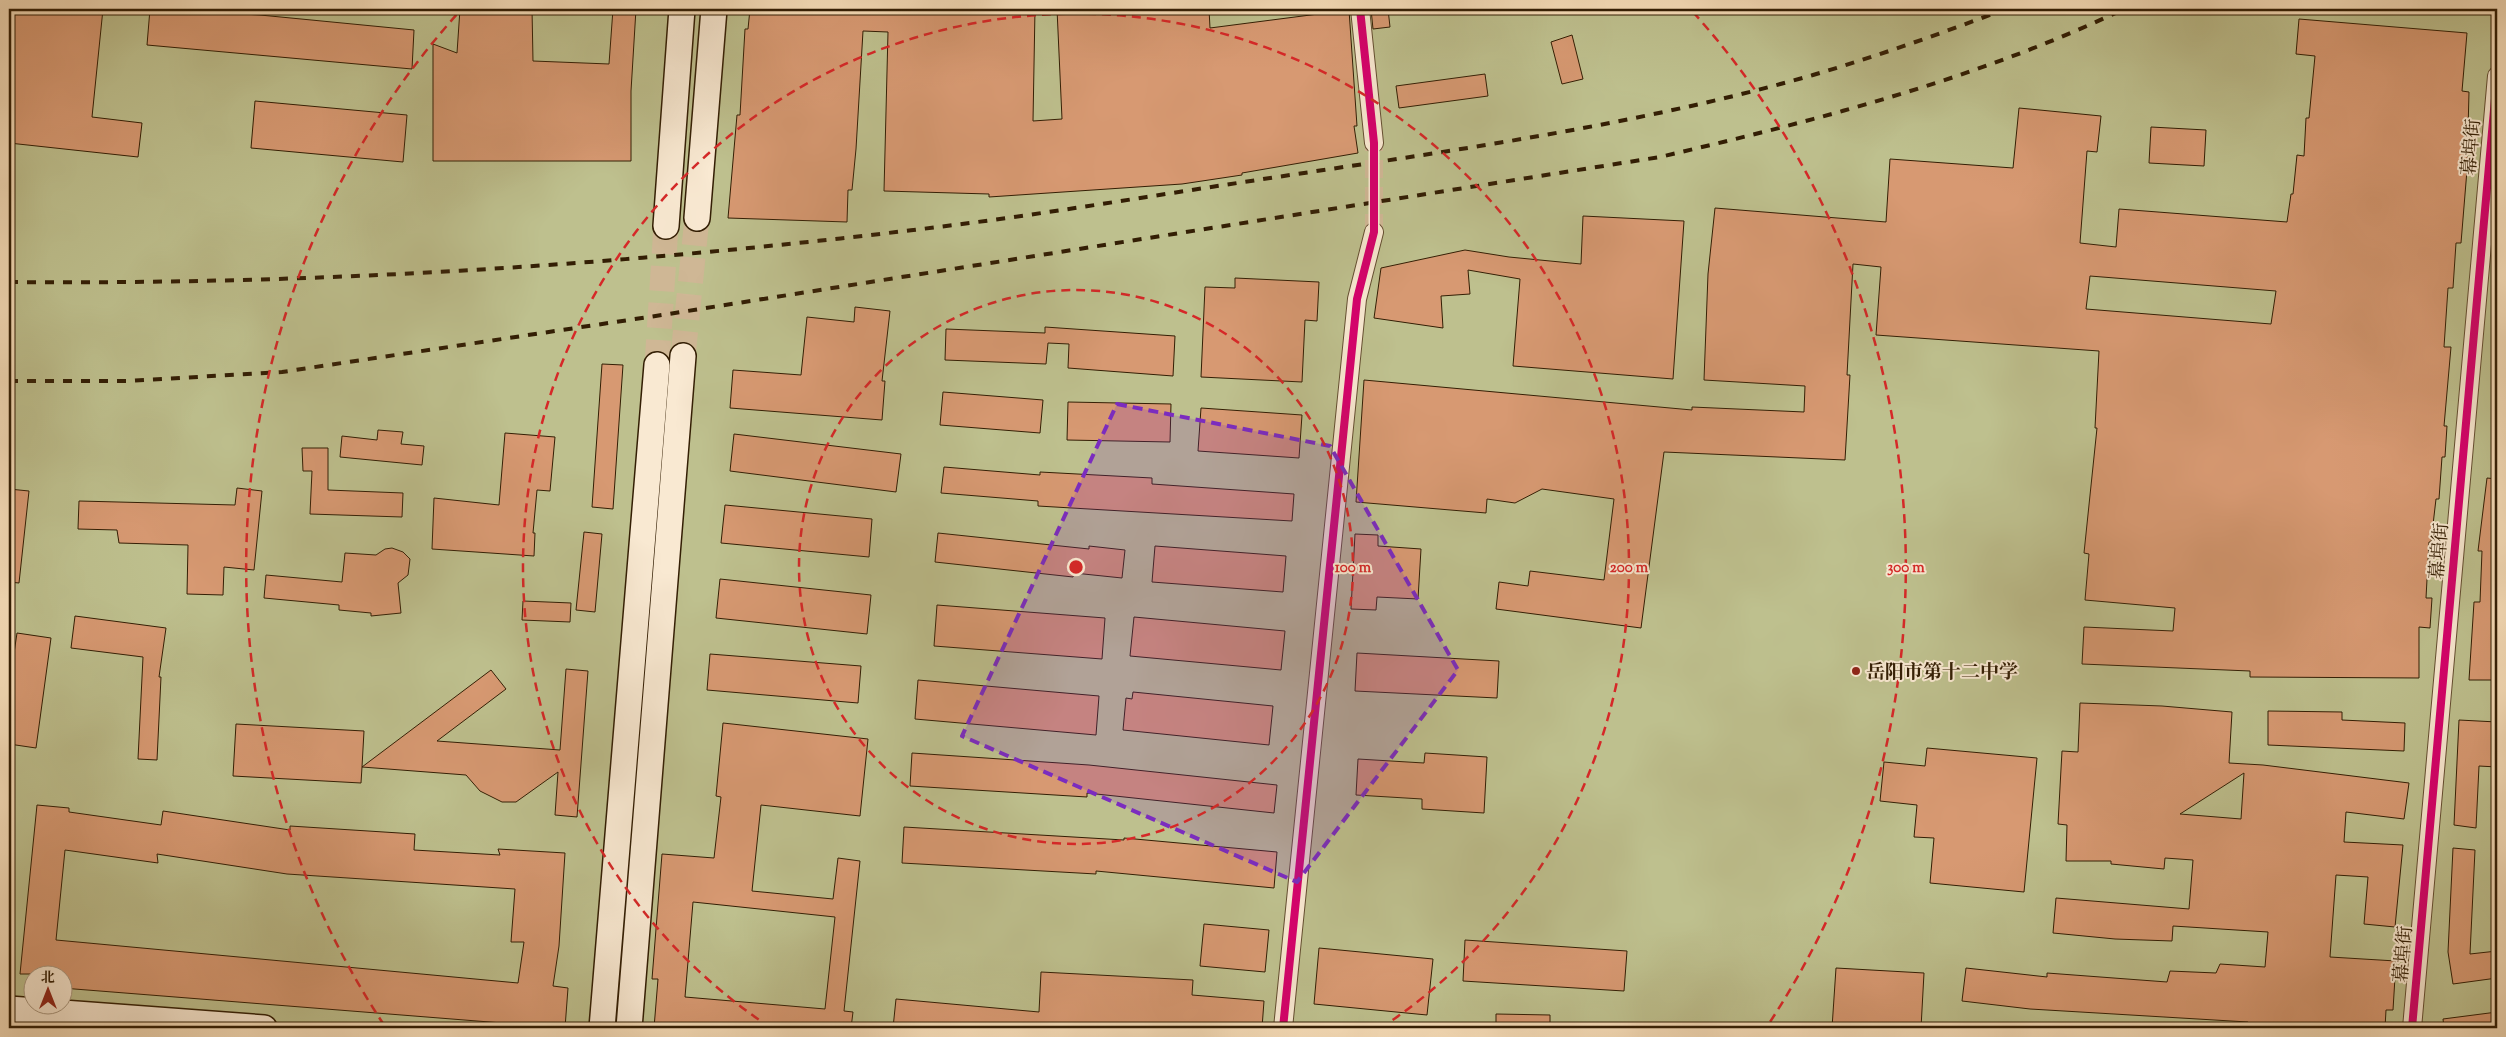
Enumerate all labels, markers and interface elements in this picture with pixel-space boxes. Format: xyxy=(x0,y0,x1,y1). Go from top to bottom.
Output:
street label: 幕埠街 xyxy=(2457,118,2488,177)
street label: 幕埠街 xyxy=(2425,522,2456,581)
centre of rings xyxy=(1067,558,1085,576)
text: 100 m xyxy=(1335,558,1372,579)
text: 200 m xyxy=(1610,558,1649,579)
text: 300 m xyxy=(1887,558,1925,579)
place label: 岳阳市第十二中学 xyxy=(1866,660,2018,687)
marker: 岳阳市第十二中学 xyxy=(1850,665,1862,677)
street label: 幕埠街 xyxy=(2389,925,2420,984)
north arrow xyxy=(22,964,72,1014)
text: 北 xyxy=(41,969,55,989)

